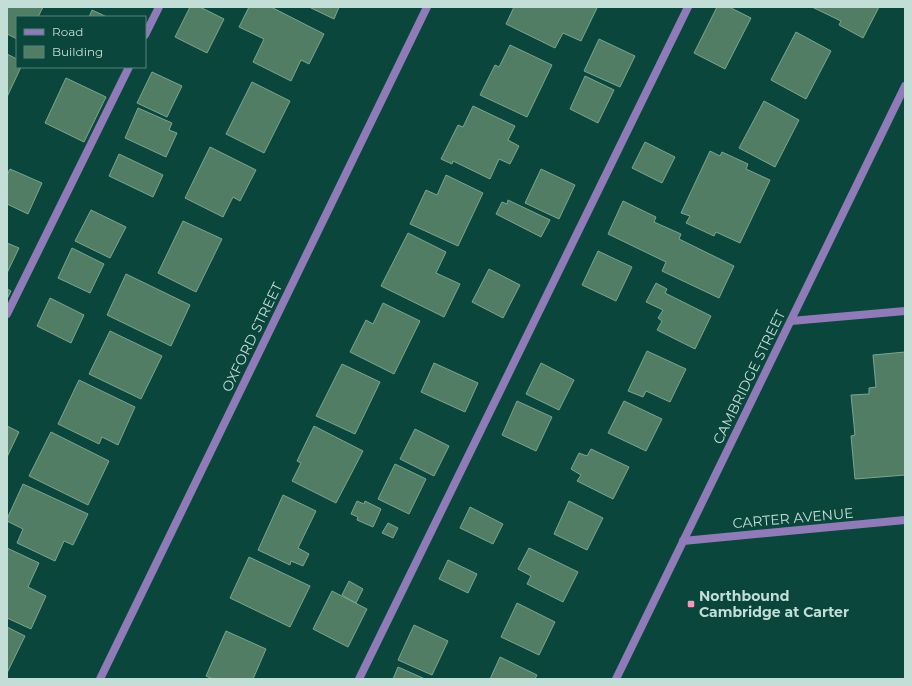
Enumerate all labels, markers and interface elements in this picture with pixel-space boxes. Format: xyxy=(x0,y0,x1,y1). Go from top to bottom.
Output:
legend xyxy=(16,16,146,68)
text: Road xyxy=(52,24,83,39)
text: Building xyxy=(52,44,103,59)
street label: OXFORD STREET xyxy=(218,279,286,395)
street label: CAMBRIDGE STREET xyxy=(709,307,789,447)
street label: CARTER AVENUE xyxy=(732,504,854,532)
place label: Northbound Cambridge at Carter xyxy=(699,587,849,621)
marker: Northbound Cambridge at Carter xyxy=(686,599,696,609)

